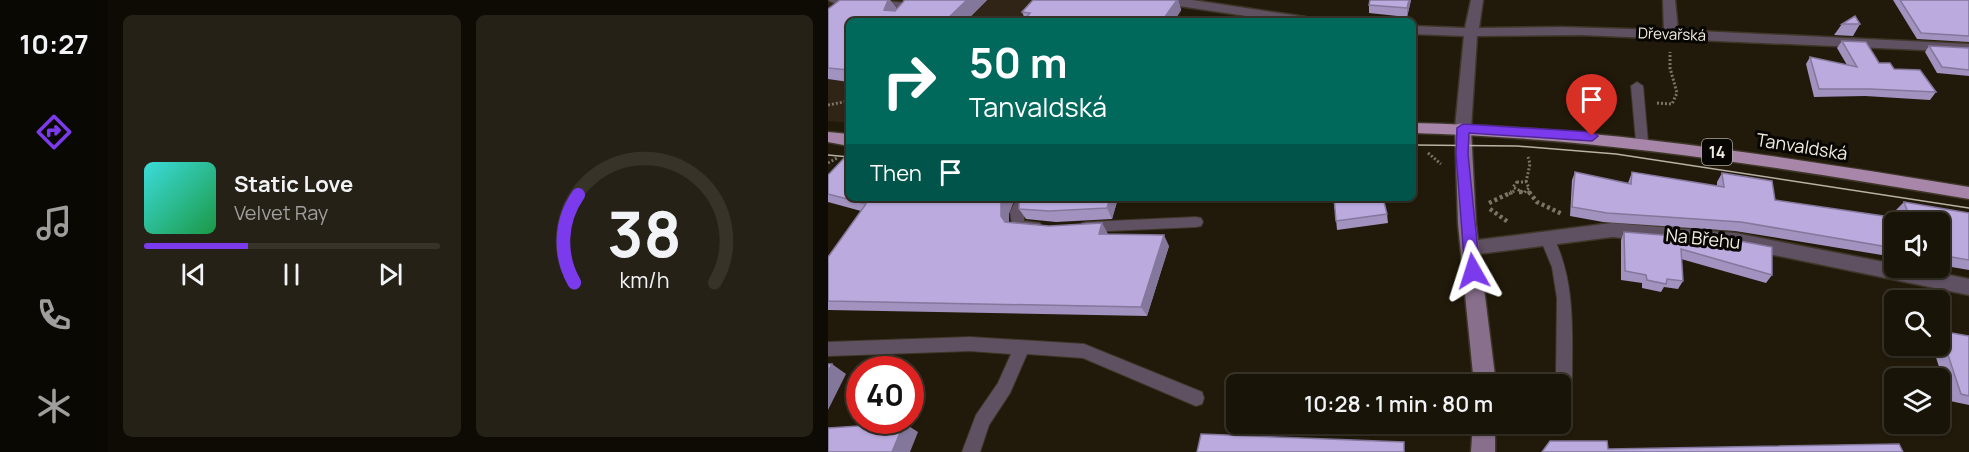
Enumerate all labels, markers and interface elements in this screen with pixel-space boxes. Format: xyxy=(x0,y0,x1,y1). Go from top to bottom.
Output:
street label: Dřevařská xyxy=(1638,22,1706,46)
text: 10:27 xyxy=(19,25,89,62)
text: 50 m xyxy=(969,33,1067,91)
icon: right xyxy=(870,42,948,120)
pin xyxy=(1566,74,1617,136)
icon: arrive xyxy=(1575,83,1608,116)
text: Tanvaldská xyxy=(969,88,1107,125)
icon: directions xyxy=(33,111,75,153)
street label: Tanvaldská xyxy=(1755,127,1849,165)
road number: 14 xyxy=(1702,139,1732,165)
icon: arrive xyxy=(934,156,967,189)
text: Then xyxy=(870,158,922,188)
text: Static Love xyxy=(234,169,353,199)
text: 38 xyxy=(607,190,681,276)
text: Velvet Ray xyxy=(234,199,328,226)
icon: music xyxy=(33,202,75,244)
map controls xyxy=(1884,212,1950,434)
button: sound xyxy=(1884,212,1950,278)
street label: Na Břehu xyxy=(1664,222,1742,254)
position arrow xyxy=(1441,239,1505,303)
icon: previous xyxy=(177,258,210,291)
icon: pause xyxy=(275,258,308,291)
icon: next xyxy=(374,258,407,291)
text: km/h xyxy=(619,265,669,294)
button: search xyxy=(1884,290,1950,356)
icon: phone xyxy=(33,294,75,336)
speed limit sign: 40 xyxy=(846,356,924,434)
button: layers xyxy=(1884,368,1950,434)
icon: climate xyxy=(33,385,75,427)
text: 10:28 · 1 min · 80 m xyxy=(1304,389,1493,419)

